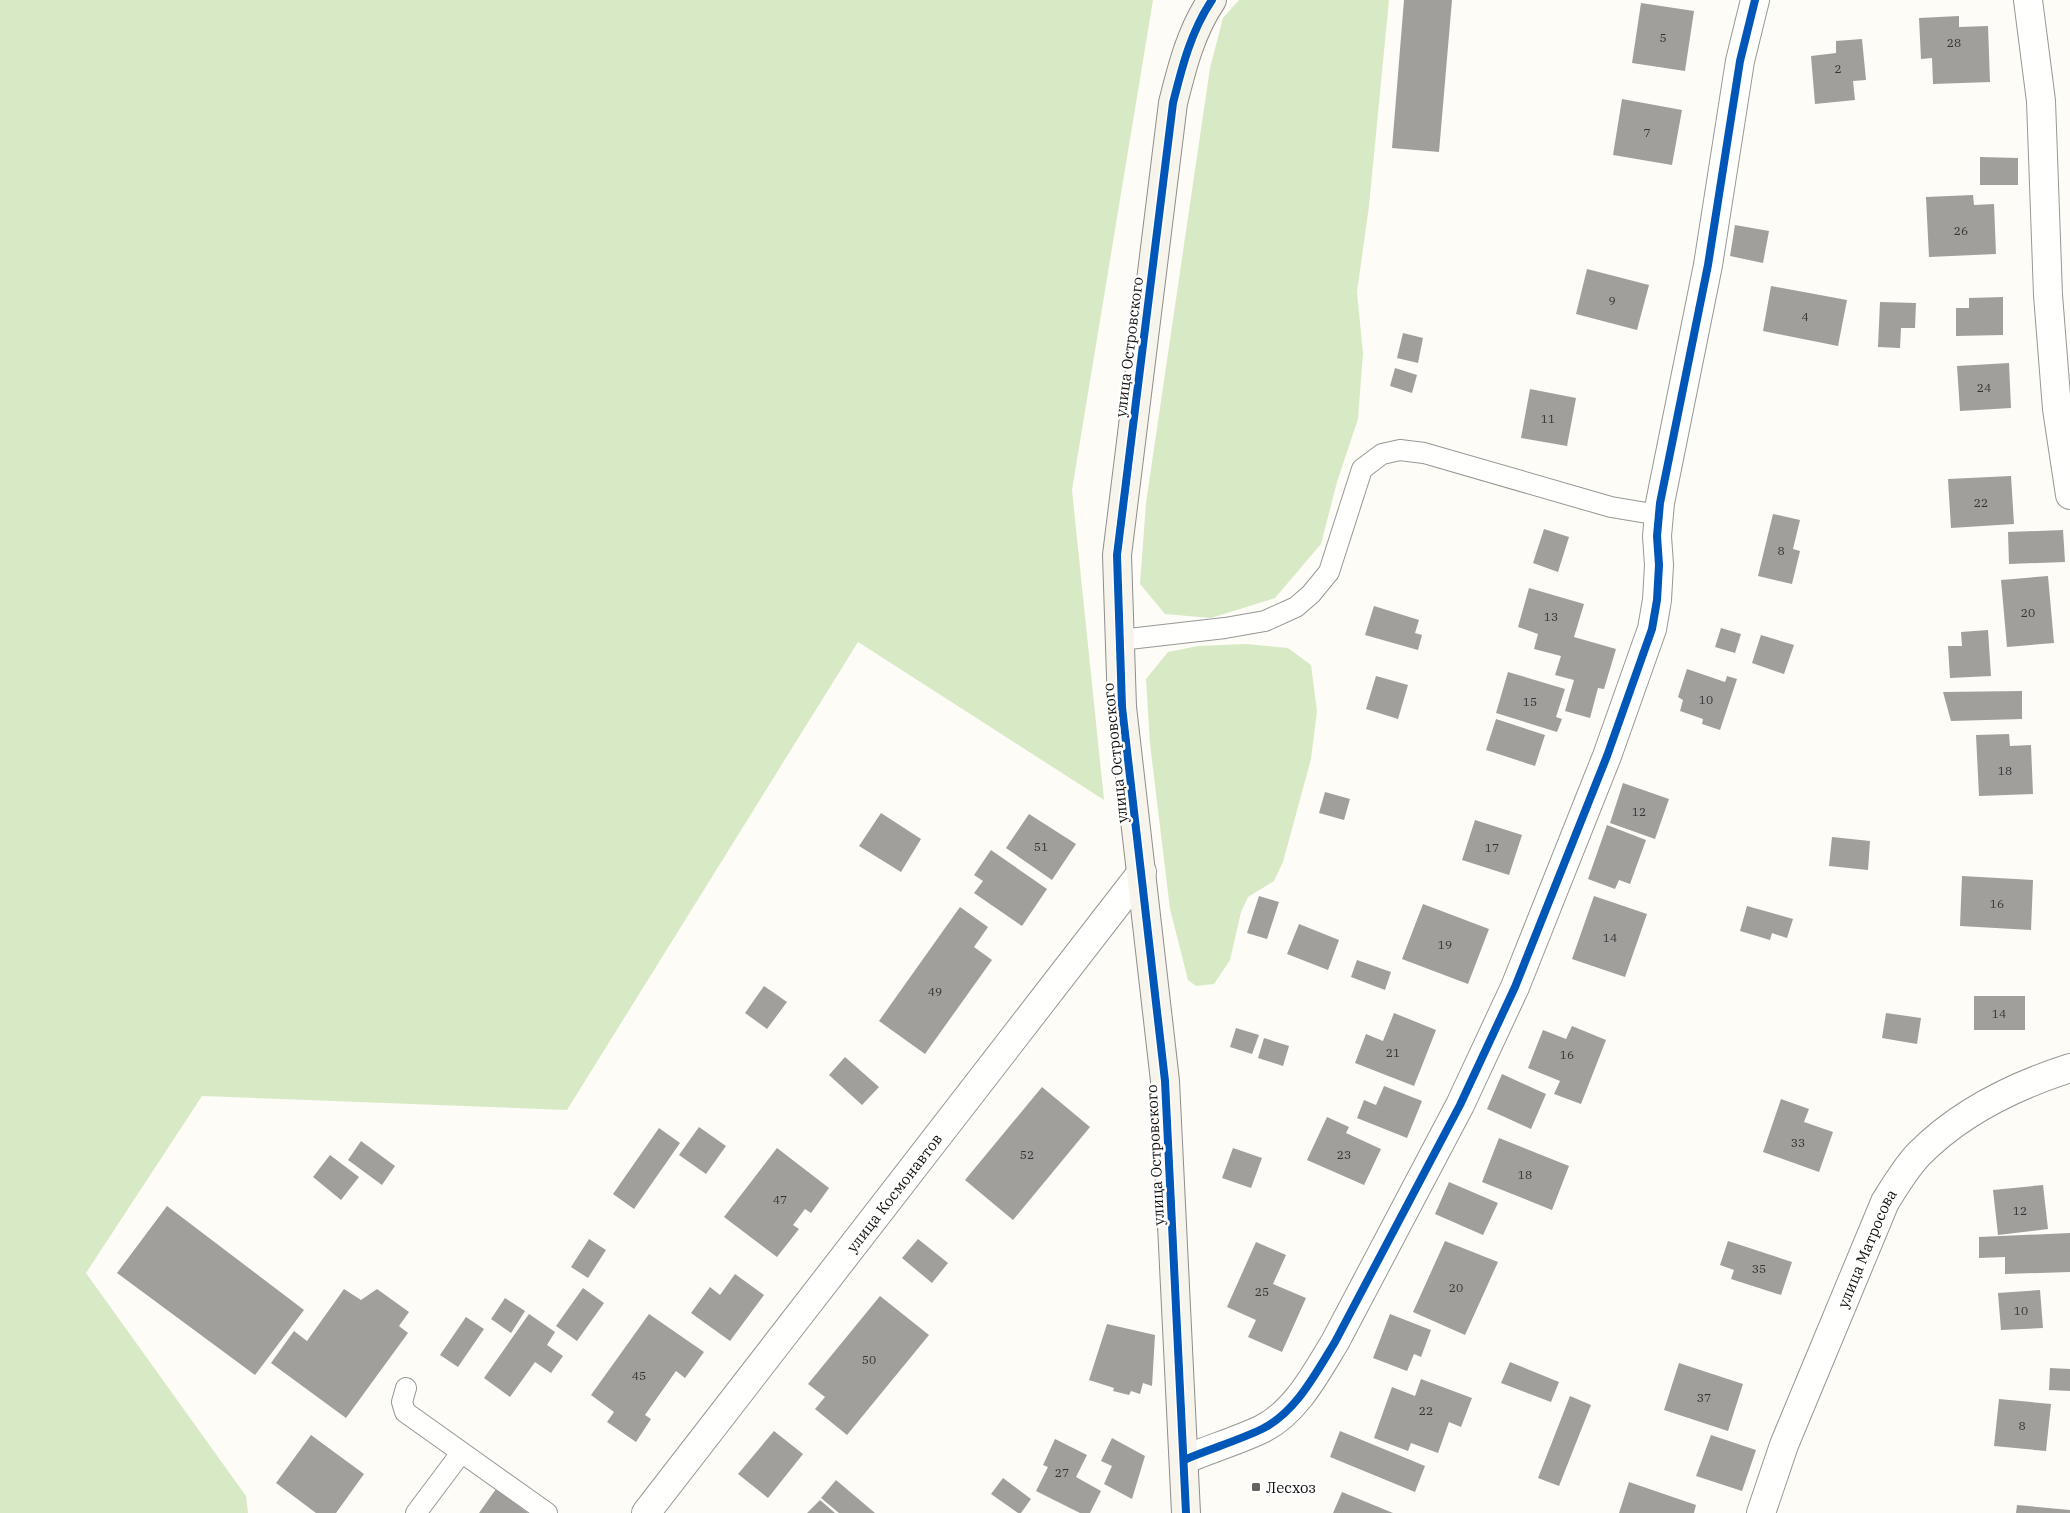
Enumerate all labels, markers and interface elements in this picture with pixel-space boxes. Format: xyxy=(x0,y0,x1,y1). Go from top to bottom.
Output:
house number: 5 xyxy=(1659,30,1667,45)
house number: 28 xyxy=(1947,35,1961,50)
house number: 2 xyxy=(1834,61,1842,76)
house number: 7 xyxy=(1643,125,1651,140)
house number: 26 xyxy=(1954,223,1968,238)
street label: улица Островского xyxy=(1111,276,1147,418)
house number: 9 xyxy=(1608,293,1616,308)
house number: 4 xyxy=(1801,309,1809,324)
house number: 24 xyxy=(1977,380,1991,395)
house number: 11 xyxy=(1541,411,1555,426)
house number: 22 xyxy=(1974,495,1988,510)
house number: 8 xyxy=(1777,543,1785,558)
house number: 20 xyxy=(2021,605,2035,620)
house number: 13 xyxy=(1544,609,1558,624)
street label: улица Островского xyxy=(1098,682,1132,824)
house number: 10 xyxy=(1699,692,1713,707)
house number: 15 xyxy=(1523,694,1537,709)
house number: 18 xyxy=(1998,763,2012,778)
house number: 12 xyxy=(1632,804,1646,819)
house number: 51 xyxy=(1034,839,1048,854)
house number: 17 xyxy=(1485,840,1499,855)
house number: 16 xyxy=(1990,896,2004,911)
house number: 14 xyxy=(1603,930,1617,945)
house number: 19 xyxy=(1438,937,1452,952)
house number: 49 xyxy=(928,984,942,999)
house number: 14 xyxy=(1992,1006,2006,1021)
house number: 21 xyxy=(1386,1045,1400,1060)
house number: 16 xyxy=(1560,1047,1574,1062)
street label: улица Островского xyxy=(1142,1084,1168,1226)
street label: улица Космонавтов xyxy=(842,1129,946,1256)
house number: 33 xyxy=(1791,1135,1805,1150)
house number: 52 xyxy=(1020,1147,1034,1162)
house number: 23 xyxy=(1337,1147,1351,1162)
house number: 18 xyxy=(1518,1167,1532,1182)
street label: улица Матросова xyxy=(1833,1185,1900,1311)
house number: 47 xyxy=(773,1192,787,1207)
house number: 12 xyxy=(2013,1203,2027,1218)
house number: 35 xyxy=(1752,1261,1766,1276)
house number: 20 xyxy=(1449,1280,1463,1295)
house number: 25 xyxy=(1255,1284,1269,1299)
house number: 10 xyxy=(2014,1303,2028,1318)
house number: 50 xyxy=(862,1352,876,1367)
house number: 45 xyxy=(632,1368,646,1383)
house number: 37 xyxy=(1697,1390,1711,1405)
house number: 22 xyxy=(1419,1403,1433,1418)
house number: 8 xyxy=(2018,1418,2026,1433)
house number: 27 xyxy=(1055,1465,1069,1480)
place label: Лесхоз xyxy=(1266,1478,1316,1497)
marker: Лесхоз xyxy=(1250,1481,1262,1493)

